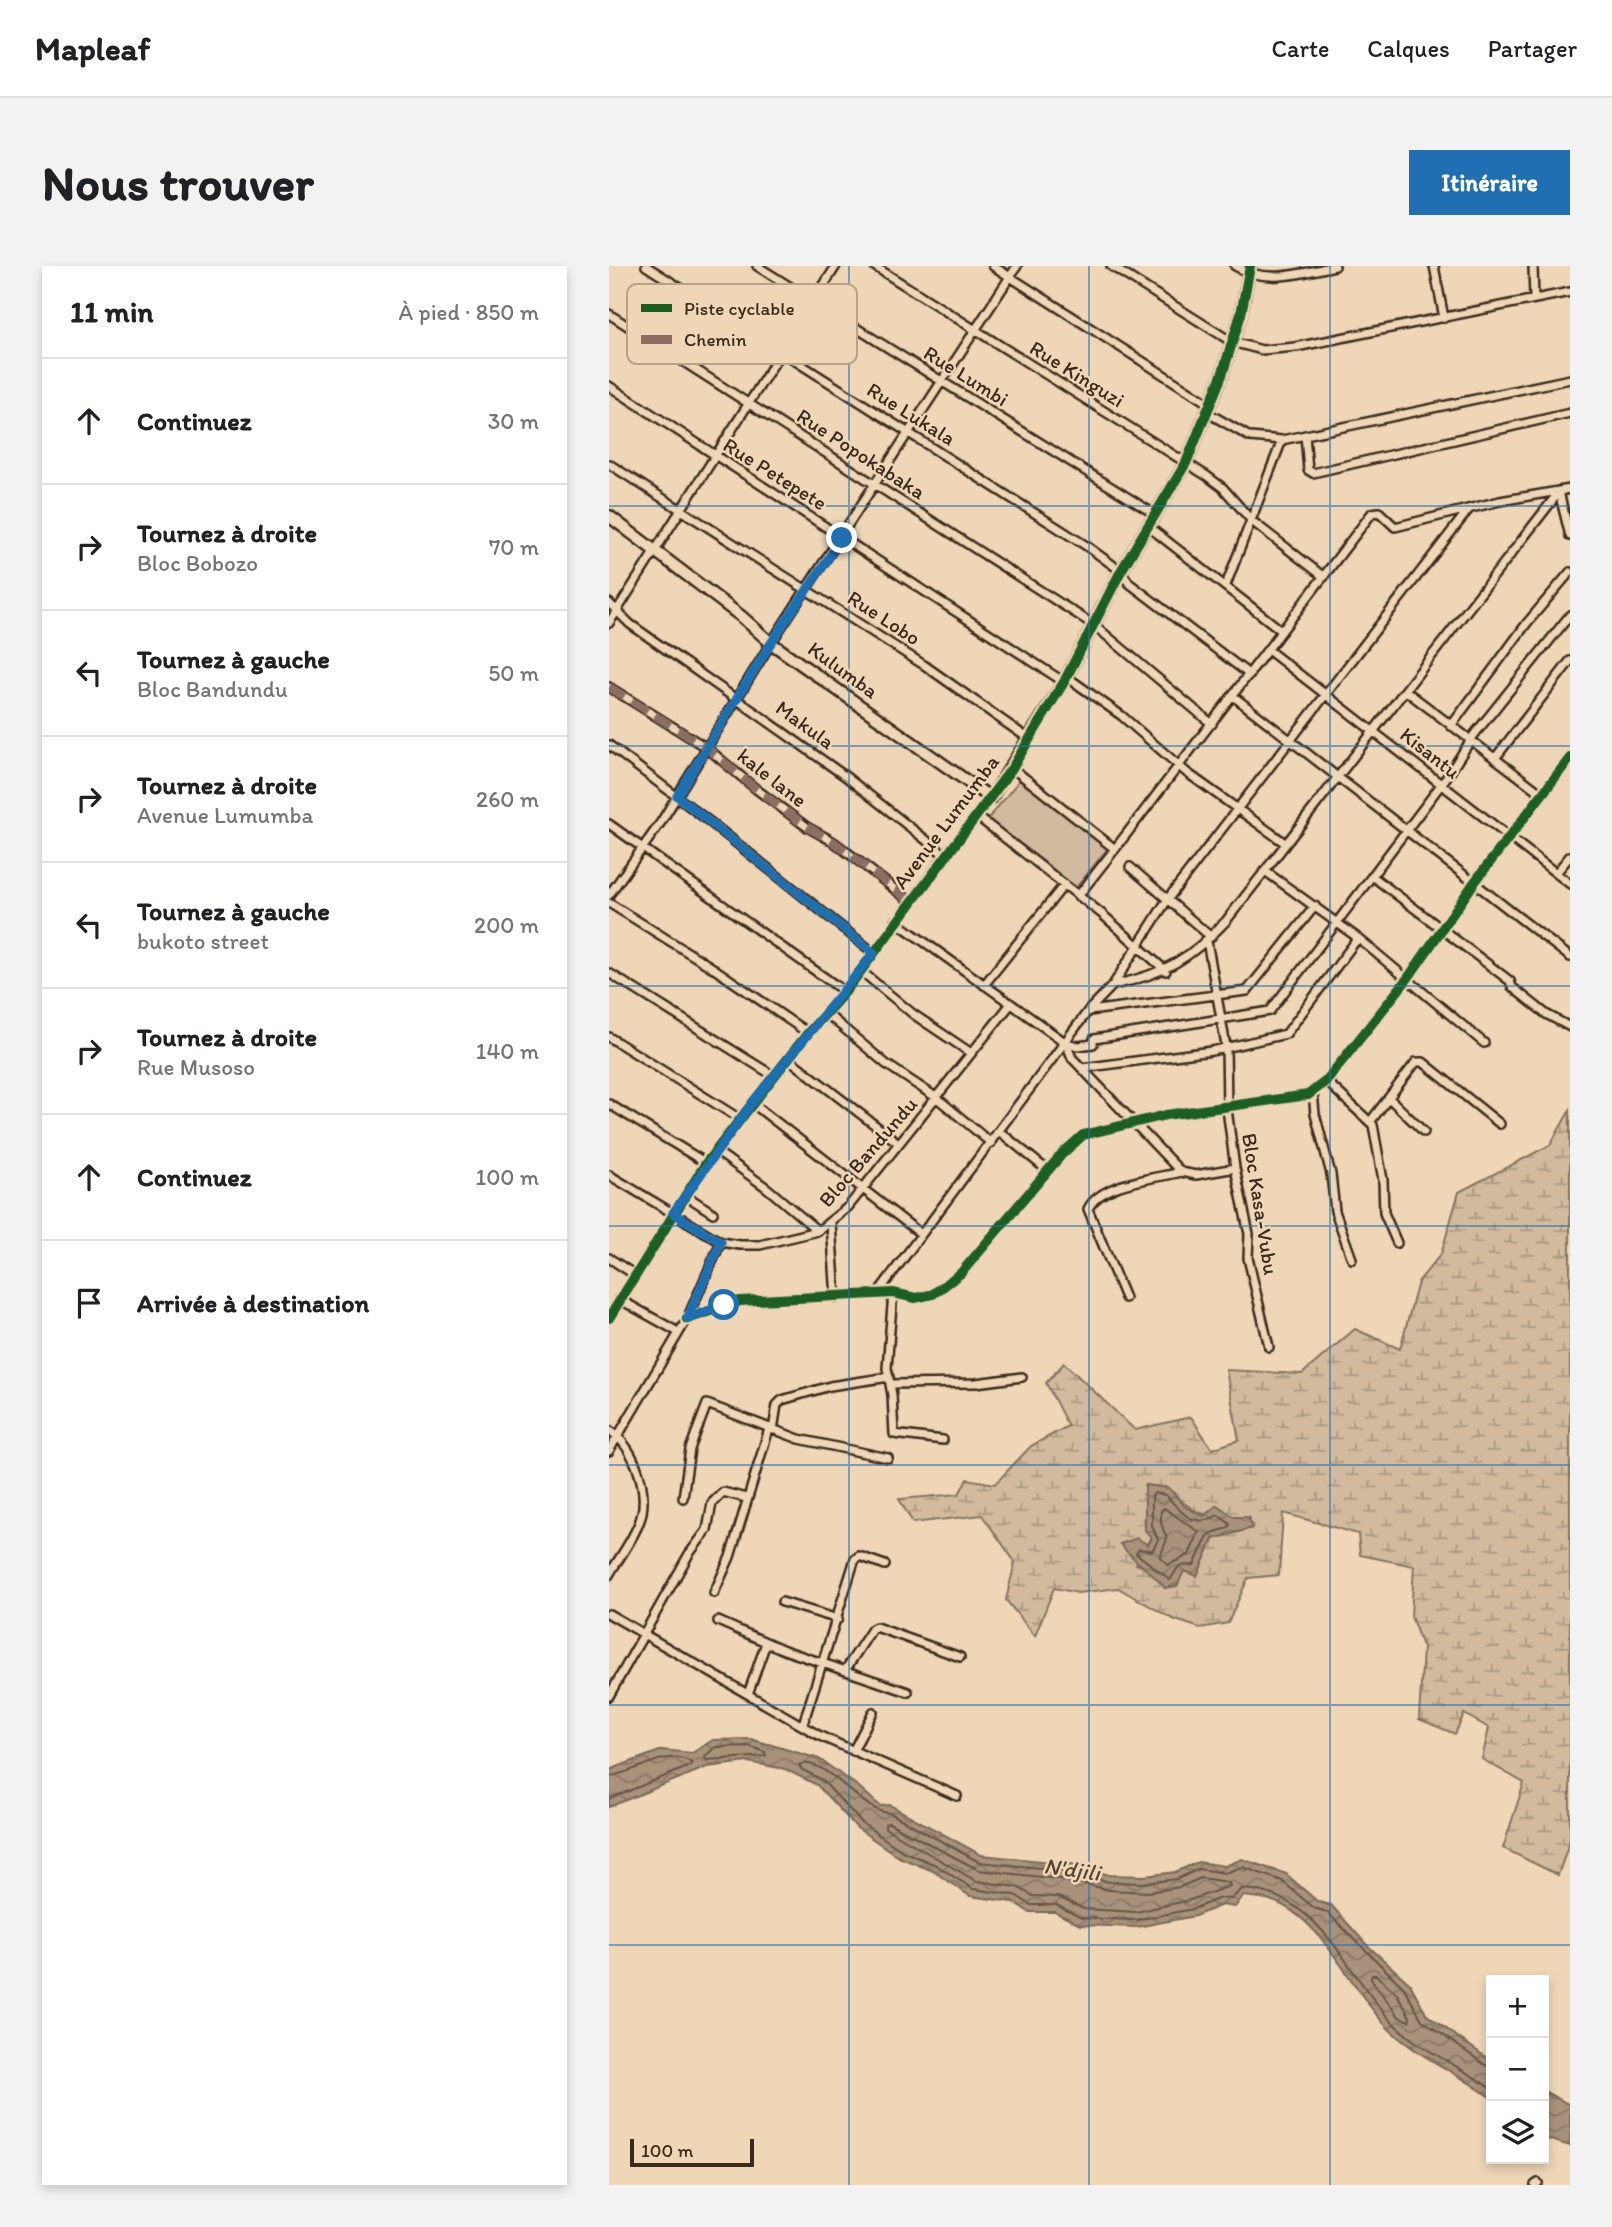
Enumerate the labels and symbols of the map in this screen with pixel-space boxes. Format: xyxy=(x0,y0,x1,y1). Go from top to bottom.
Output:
legend xyxy=(627,284,857,364)
text: Piste cyclable xyxy=(684,297,795,320)
text: Chemin xyxy=(684,328,747,351)
street label: Rue Kinguzi xyxy=(1025,335,1129,412)
street label: Rue Lumbi xyxy=(919,340,1013,411)
street label: Rue Lukala xyxy=(863,377,960,451)
street label: Rue Popokabaka xyxy=(792,403,930,504)
street label: Rue Petepete xyxy=(719,432,832,515)
route end xyxy=(826,522,857,553)
street label: Rue Lobo xyxy=(843,585,925,650)
street label: Kulumba xyxy=(803,636,883,704)
street label: Makula xyxy=(771,695,840,754)
street label: Kisantu xyxy=(1395,721,1466,784)
street label: kale lane xyxy=(733,743,812,812)
street label: Avenue Lumumba xyxy=(887,750,1004,894)
street label: Bloc Bandundu xyxy=(813,1091,922,1212)
street label: Bloc Kasa-Vubu xyxy=(1237,1131,1284,1277)
route start xyxy=(708,1289,739,1320)
water label: N'djili xyxy=(1042,1851,1104,1887)
scale bar xyxy=(630,2136,754,2168)

